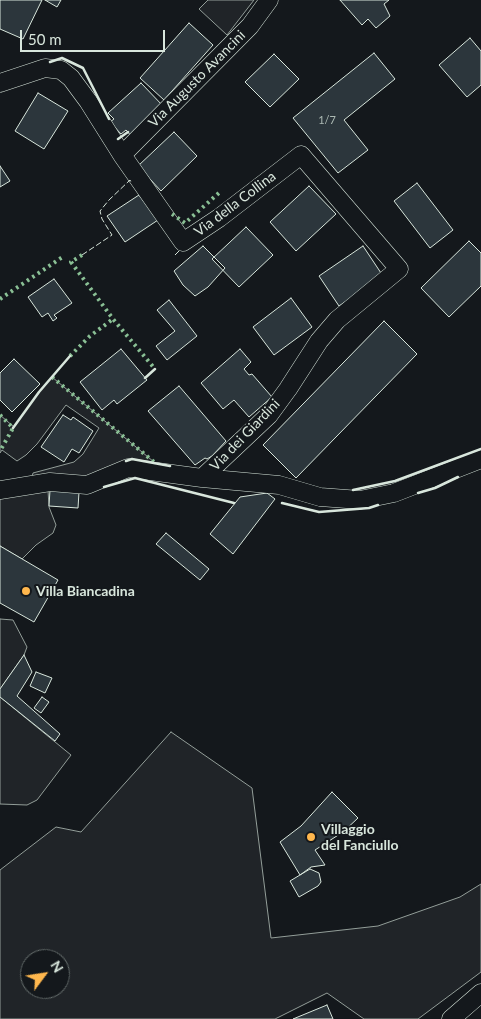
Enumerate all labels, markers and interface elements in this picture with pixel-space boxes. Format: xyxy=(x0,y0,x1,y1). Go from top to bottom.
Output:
scale bar xyxy=(22,20,168,52)
street label: Via Augusto Avancini xyxy=(145,27,249,131)
text: 50 m xyxy=(28,30,62,48)
house number: 1/7 xyxy=(318,113,336,127)
street label: Via della Collina xyxy=(191,168,279,240)
street label: Via dei Giardini xyxy=(207,396,283,474)
place label: Villa Biancadina xyxy=(36,583,135,599)
marker: Villa Biancadina xyxy=(20,585,32,597)
place label: Villaggio del Fanciullo xyxy=(321,821,398,854)
marker: Villaggio del Fanciullo xyxy=(305,831,317,843)
north arrow xyxy=(20,949,70,999)
text: N xyxy=(47,958,67,976)

